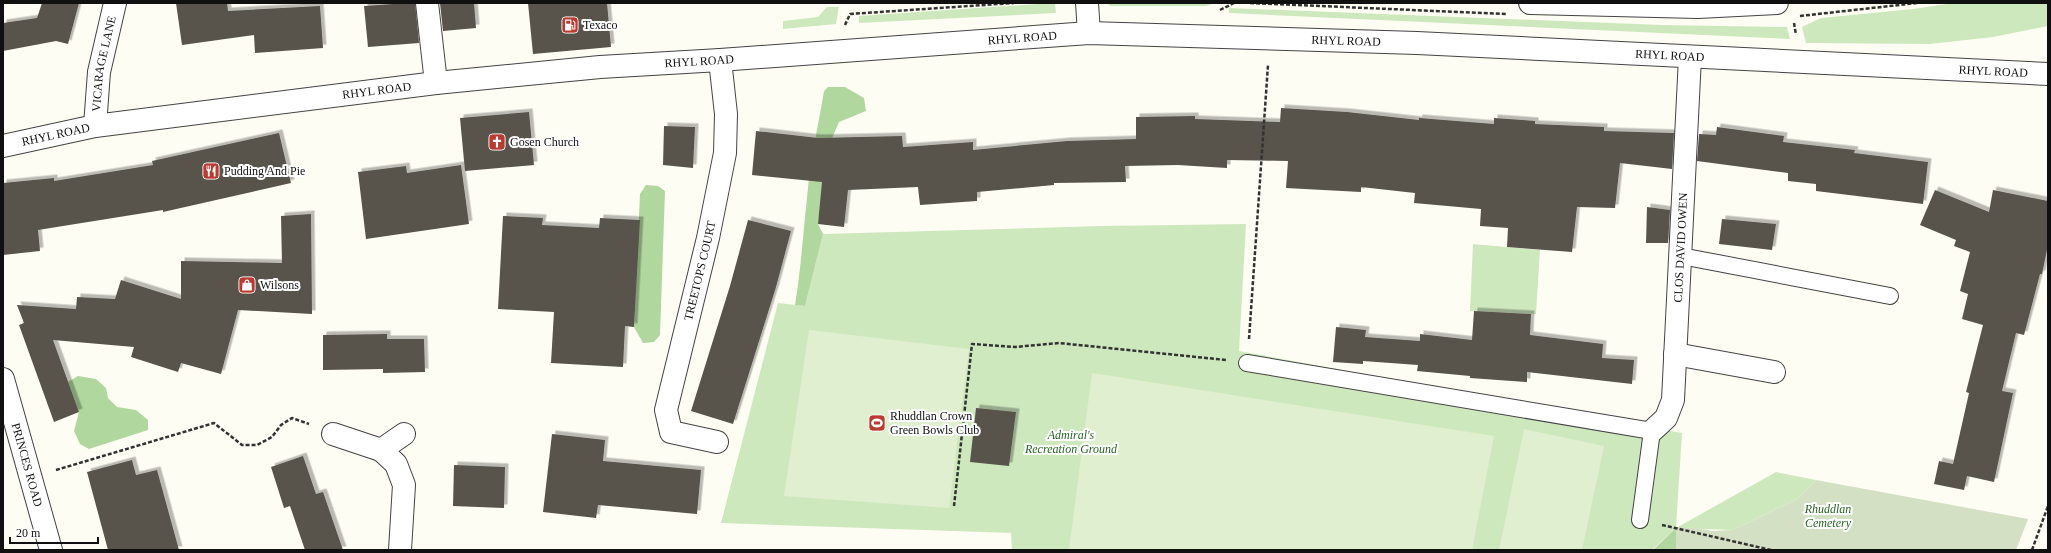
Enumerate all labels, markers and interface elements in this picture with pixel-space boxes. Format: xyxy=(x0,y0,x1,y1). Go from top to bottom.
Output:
street label: VICARAGE LANE xyxy=(89,15,119,112)
fuel station icon: Texaco xyxy=(560,15,580,35)
place label: Texaco xyxy=(583,18,617,32)
street label: RHYL ROAD xyxy=(987,28,1058,47)
street label: RHYL ROAD xyxy=(1311,33,1381,49)
street label: RHYL ROAD xyxy=(1635,47,1705,64)
street label: RHYL ROAD xyxy=(664,52,735,70)
street label: RHYL ROAD xyxy=(1958,63,2029,80)
street label: RHYL ROAD xyxy=(341,79,412,102)
street label: RHYL ROAD xyxy=(20,120,91,149)
church icon: Gosen Church xyxy=(487,132,507,152)
place label: Gosen Church xyxy=(510,135,579,149)
restaurant icon: Pudding And Pie xyxy=(201,161,221,181)
place label: Pudding And Pie xyxy=(224,164,305,178)
street label: CLOS DAVID OWEN xyxy=(1671,192,1690,303)
street label: TREETOPS COURT xyxy=(681,219,718,322)
shop icon: Wilsons xyxy=(237,275,257,295)
place label: Wilsons xyxy=(260,278,299,292)
place label: Rhuddlan Crown Green Bowls Club xyxy=(890,409,979,437)
sports icon: Rhuddlan Crown Green Bowls Club xyxy=(867,413,887,433)
street label: PRINCES ROAD xyxy=(9,421,46,509)
park label: Admiral's Recreation Ground xyxy=(1024,428,1118,456)
park label: Rhuddlan Cemetery xyxy=(1804,502,1852,530)
scale bar xyxy=(10,519,98,545)
text: 20 m xyxy=(16,526,41,540)

